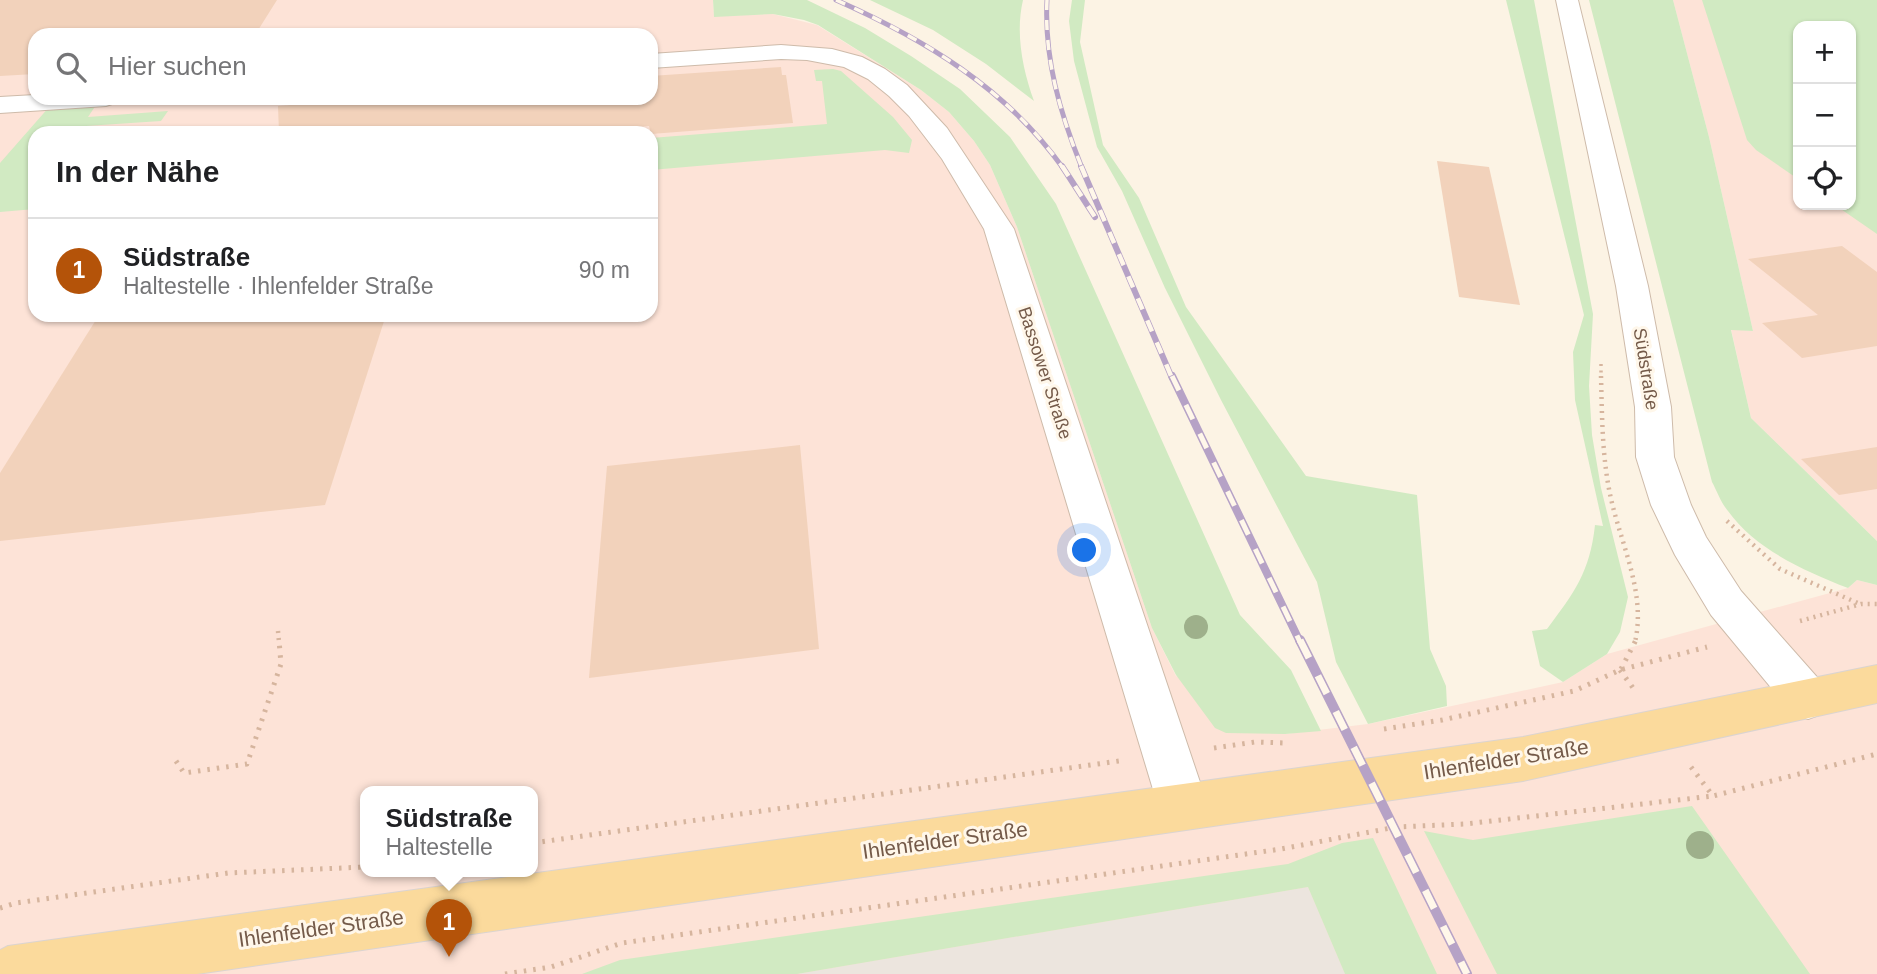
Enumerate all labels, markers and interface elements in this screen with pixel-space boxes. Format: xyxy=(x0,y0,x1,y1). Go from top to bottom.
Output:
map controls xyxy=(1793,21,1856,210)
button: + xyxy=(1793,21,1856,84)
search box xyxy=(28,28,658,105)
icon: search xyxy=(52,48,90,86)
text: Hier suchen xyxy=(108,51,247,81)
button: − xyxy=(1793,84,1856,147)
button: locate xyxy=(1793,147,1856,210)
text: In der Nähe xyxy=(56,155,219,188)
text: Südstraße xyxy=(123,242,250,272)
text: 1 xyxy=(73,257,85,283)
text: 90 m xyxy=(579,257,630,283)
text: Haltestelle · Ihlenfelder Straße xyxy=(123,273,434,299)
street label: Bassower Straße xyxy=(1014,304,1076,442)
street label: Südstraße xyxy=(1630,326,1662,412)
your location xyxy=(1067,533,1101,567)
street label: Ihlenfelder Straße xyxy=(1422,735,1590,783)
popup xyxy=(360,786,538,877)
text: Südstraße xyxy=(385,803,513,833)
street label: Ihlenfelder Straße xyxy=(861,817,1029,863)
text: Haltestelle xyxy=(385,834,493,860)
pin: 1 xyxy=(426,899,472,957)
street label: Ihlenfelder Straße xyxy=(237,905,405,951)

